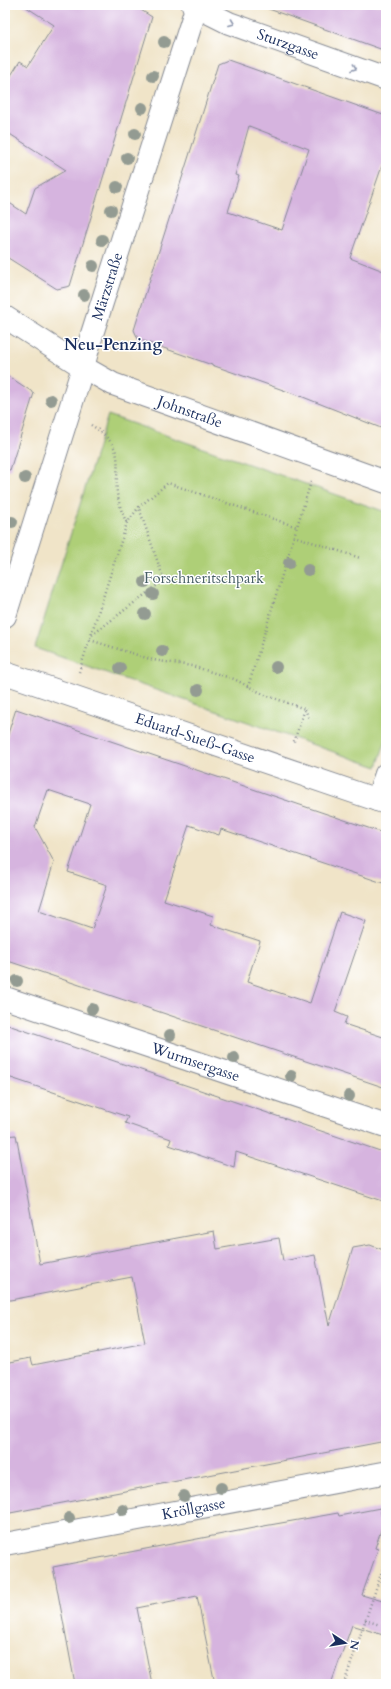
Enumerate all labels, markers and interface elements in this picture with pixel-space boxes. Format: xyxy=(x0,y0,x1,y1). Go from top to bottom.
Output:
one-way arrow xyxy=(229,19,236,27)
street label: Sturzgasse xyxy=(254,24,322,64)
one-way arrow xyxy=(351,63,358,71)
street label: Märzstraße xyxy=(87,250,127,323)
district label: Neu-Penzing xyxy=(64,334,162,356)
street label: Johnstraße xyxy=(153,390,225,433)
park label: Forschneritschpark xyxy=(144,568,264,588)
street label: Eduard-Sueß-Gasse xyxy=(133,708,258,768)
street label: Wurmsergasse xyxy=(148,1038,243,1086)
street label: Kröllgasse xyxy=(160,1493,227,1524)
north arrow xyxy=(325,1623,365,1663)
text: N xyxy=(346,1639,363,1652)

